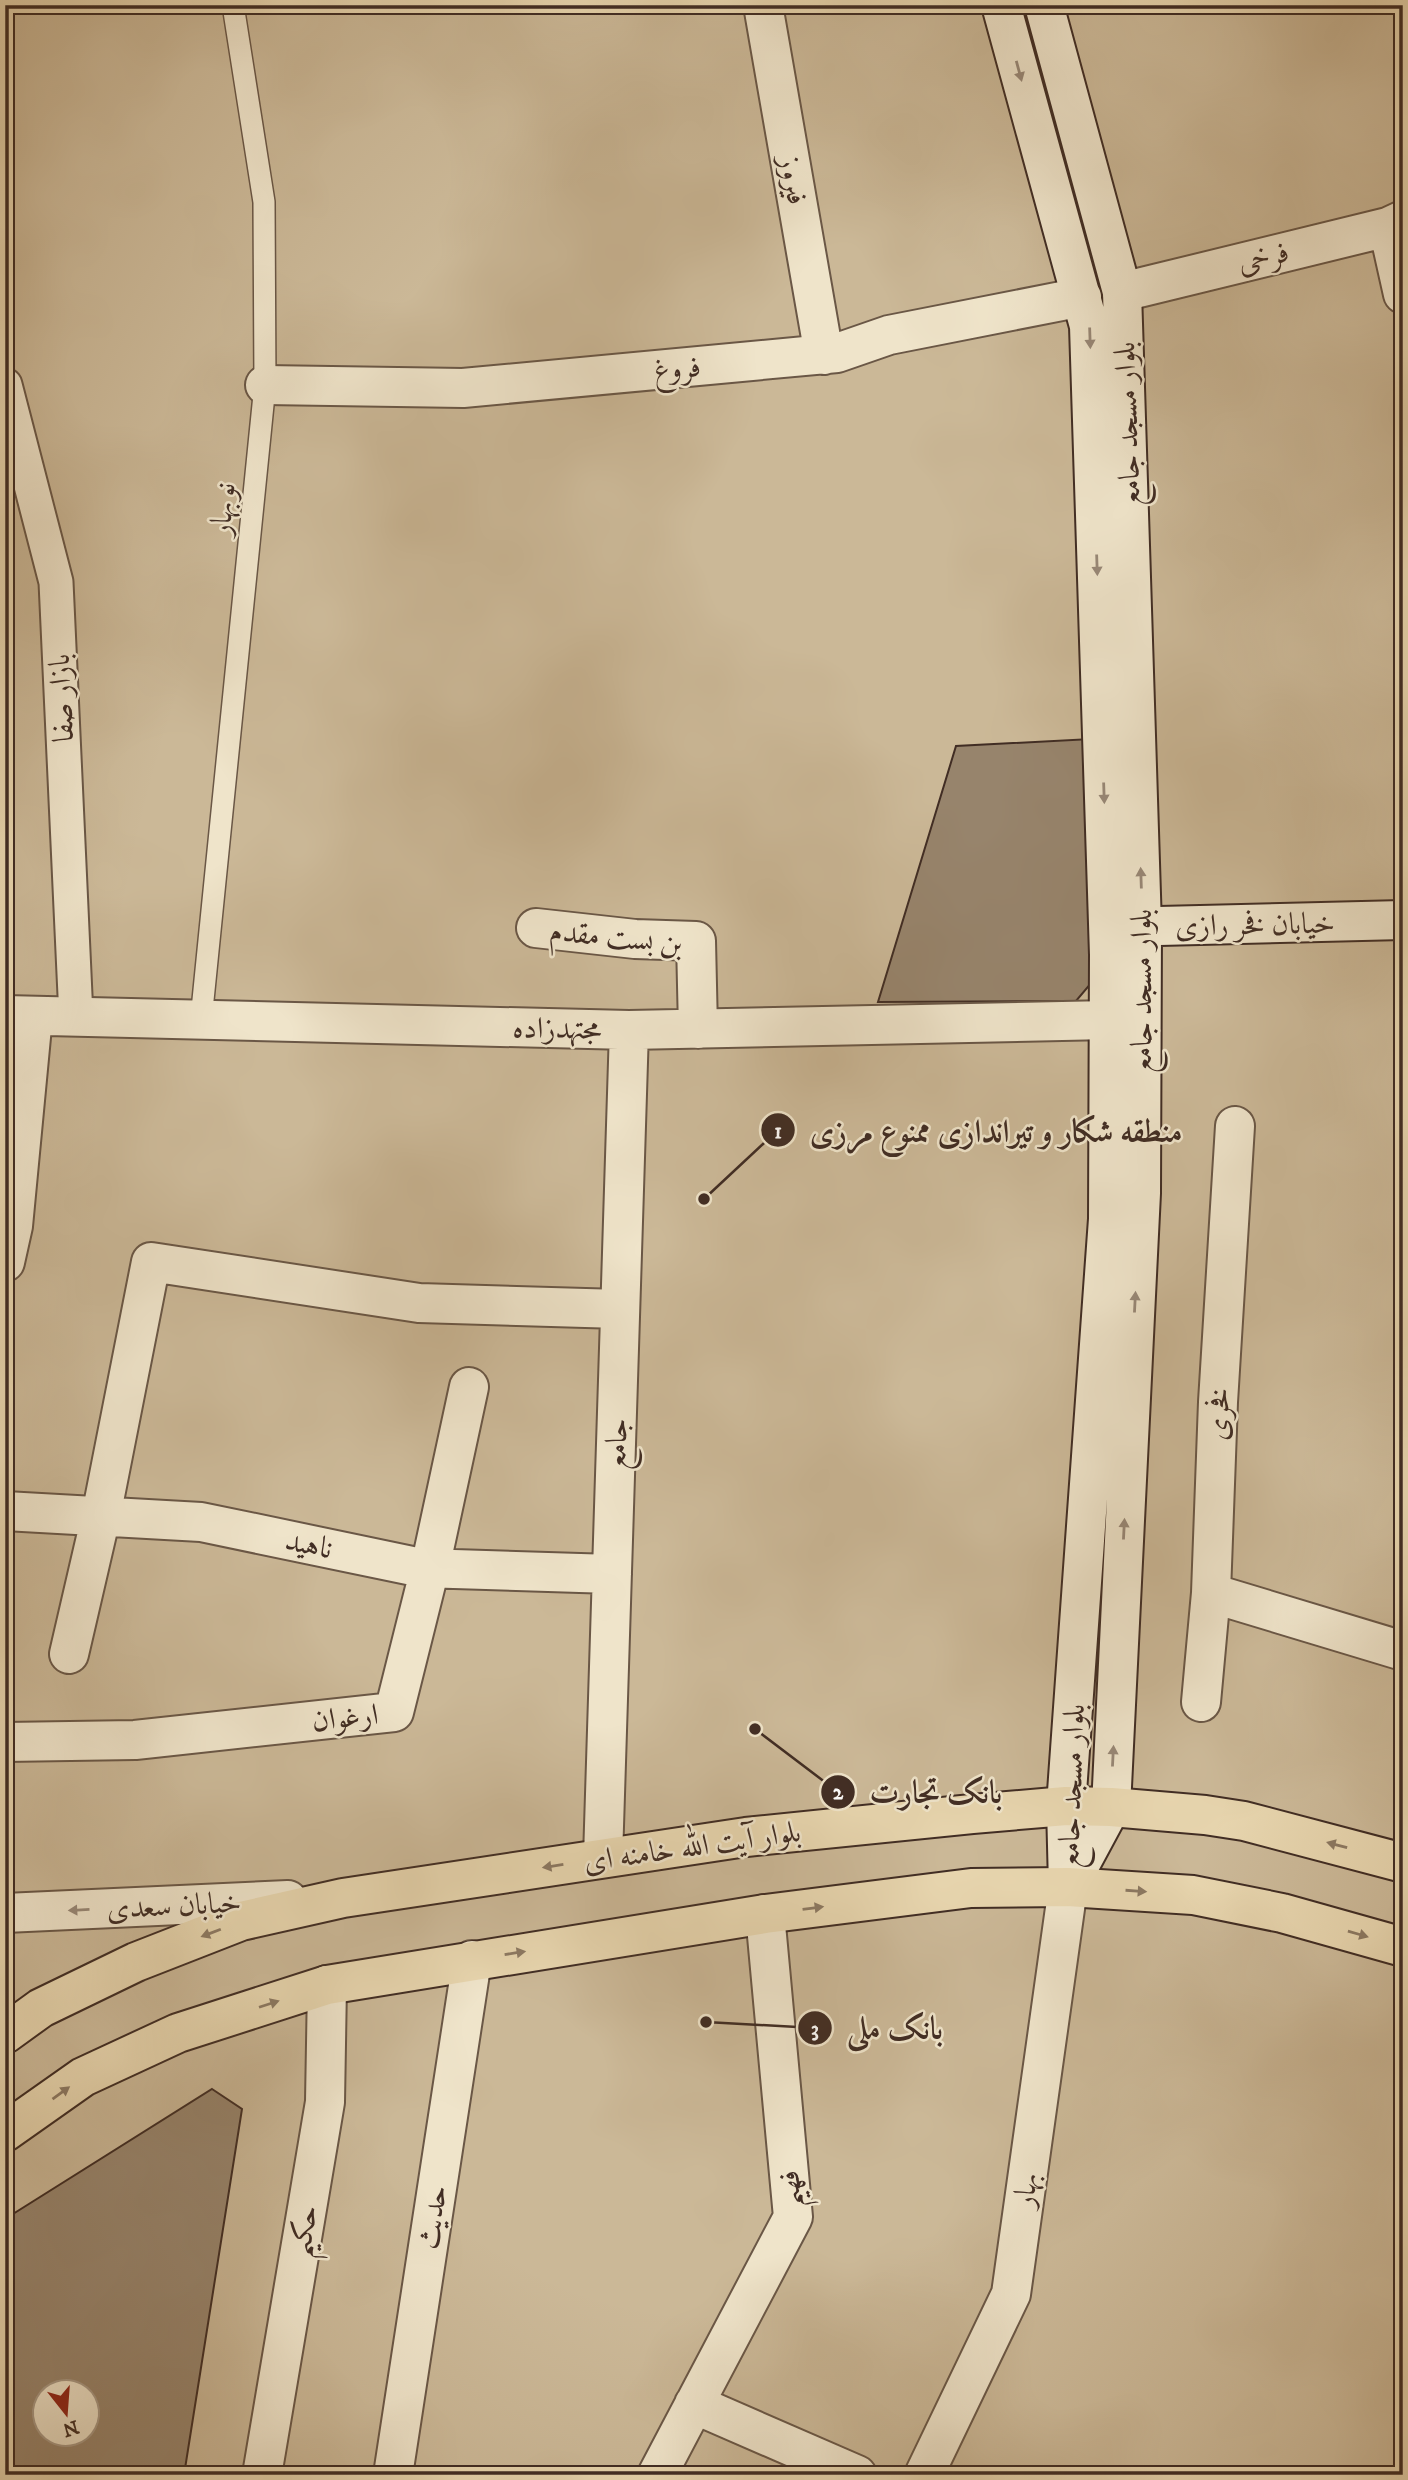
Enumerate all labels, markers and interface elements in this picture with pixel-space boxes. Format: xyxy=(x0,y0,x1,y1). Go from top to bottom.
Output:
one-way arrow xyxy=(1015,61,1025,82)
street label: فیروز xyxy=(770,150,815,208)
street label: فرخی xyxy=(1234,234,1293,283)
one-way arrow xyxy=(1084,327,1095,349)
street label: بلوار مسجد جامع xyxy=(1107,341,1157,507)
street label: فروغ xyxy=(652,349,703,395)
street label: نوبهار xyxy=(202,481,245,541)
one-way arrow xyxy=(1091,555,1102,577)
street label: بازار صفا xyxy=(42,653,83,743)
one-way arrow xyxy=(1098,782,1110,804)
one-way arrow xyxy=(1135,867,1147,889)
street label: خیابان فخر رازی xyxy=(1175,906,1335,945)
street label: بلوار مسجد جامع xyxy=(1124,909,1168,1073)
street label: بن بست مقدم xyxy=(547,913,685,970)
street label: مجتهدزاده xyxy=(512,1010,602,1049)
callout: منطقه شکار و تیراندازی ممنوع مرزی xyxy=(761,1104,1197,1157)
text: منطقه شکار و تیراندازی ممنوع مرزی xyxy=(810,1113,1182,1157)
text: 1 xyxy=(774,1119,782,1145)
one-way arrow xyxy=(1130,1290,1141,1312)
street label: فخری xyxy=(1200,1387,1239,1441)
street label: جامع xyxy=(598,1418,644,1471)
one-way arrow xyxy=(1119,1518,1130,1540)
street label: ناهید xyxy=(282,1522,336,1569)
street label: ارغوان xyxy=(310,1697,380,1740)
street label: بلوار مسجد جامع xyxy=(1051,1703,1101,1869)
one-way arrow xyxy=(1108,1745,1119,1767)
callout: بانک تجارت xyxy=(820,1765,1016,1818)
text: بانک تجارت xyxy=(870,1774,1002,1814)
text: 2 xyxy=(833,1780,844,1806)
street label: بلوار آیت الله خامنه ای xyxy=(580,1808,803,1881)
one-way arrow xyxy=(1326,1839,1348,1850)
one-way arrow xyxy=(542,1861,564,1872)
street label: خیابان سعدی xyxy=(106,1884,242,1929)
one-way arrow xyxy=(1125,1886,1147,1897)
one-way arrow xyxy=(802,1902,824,1913)
one-way arrow xyxy=(67,1904,89,1915)
one-way arrow xyxy=(200,1928,221,1939)
one-way arrow xyxy=(1348,1930,1369,1940)
one-way arrow xyxy=(504,1947,526,1958)
one-way arrow xyxy=(259,1998,280,2008)
callout: بانک ملی xyxy=(797,2002,957,2055)
text: بانک ملی xyxy=(846,2010,943,2053)
text: 3 xyxy=(811,2017,819,2043)
one-way arrow xyxy=(52,2086,70,2100)
street label: فهیم xyxy=(771,2169,819,2208)
street label: بهار xyxy=(1005,2170,1047,2213)
street label: حدیث xyxy=(410,2183,457,2252)
street label: حکیم xyxy=(282,2202,336,2262)
north arrow xyxy=(32,2378,102,2448)
text: N xyxy=(59,2415,81,2441)

